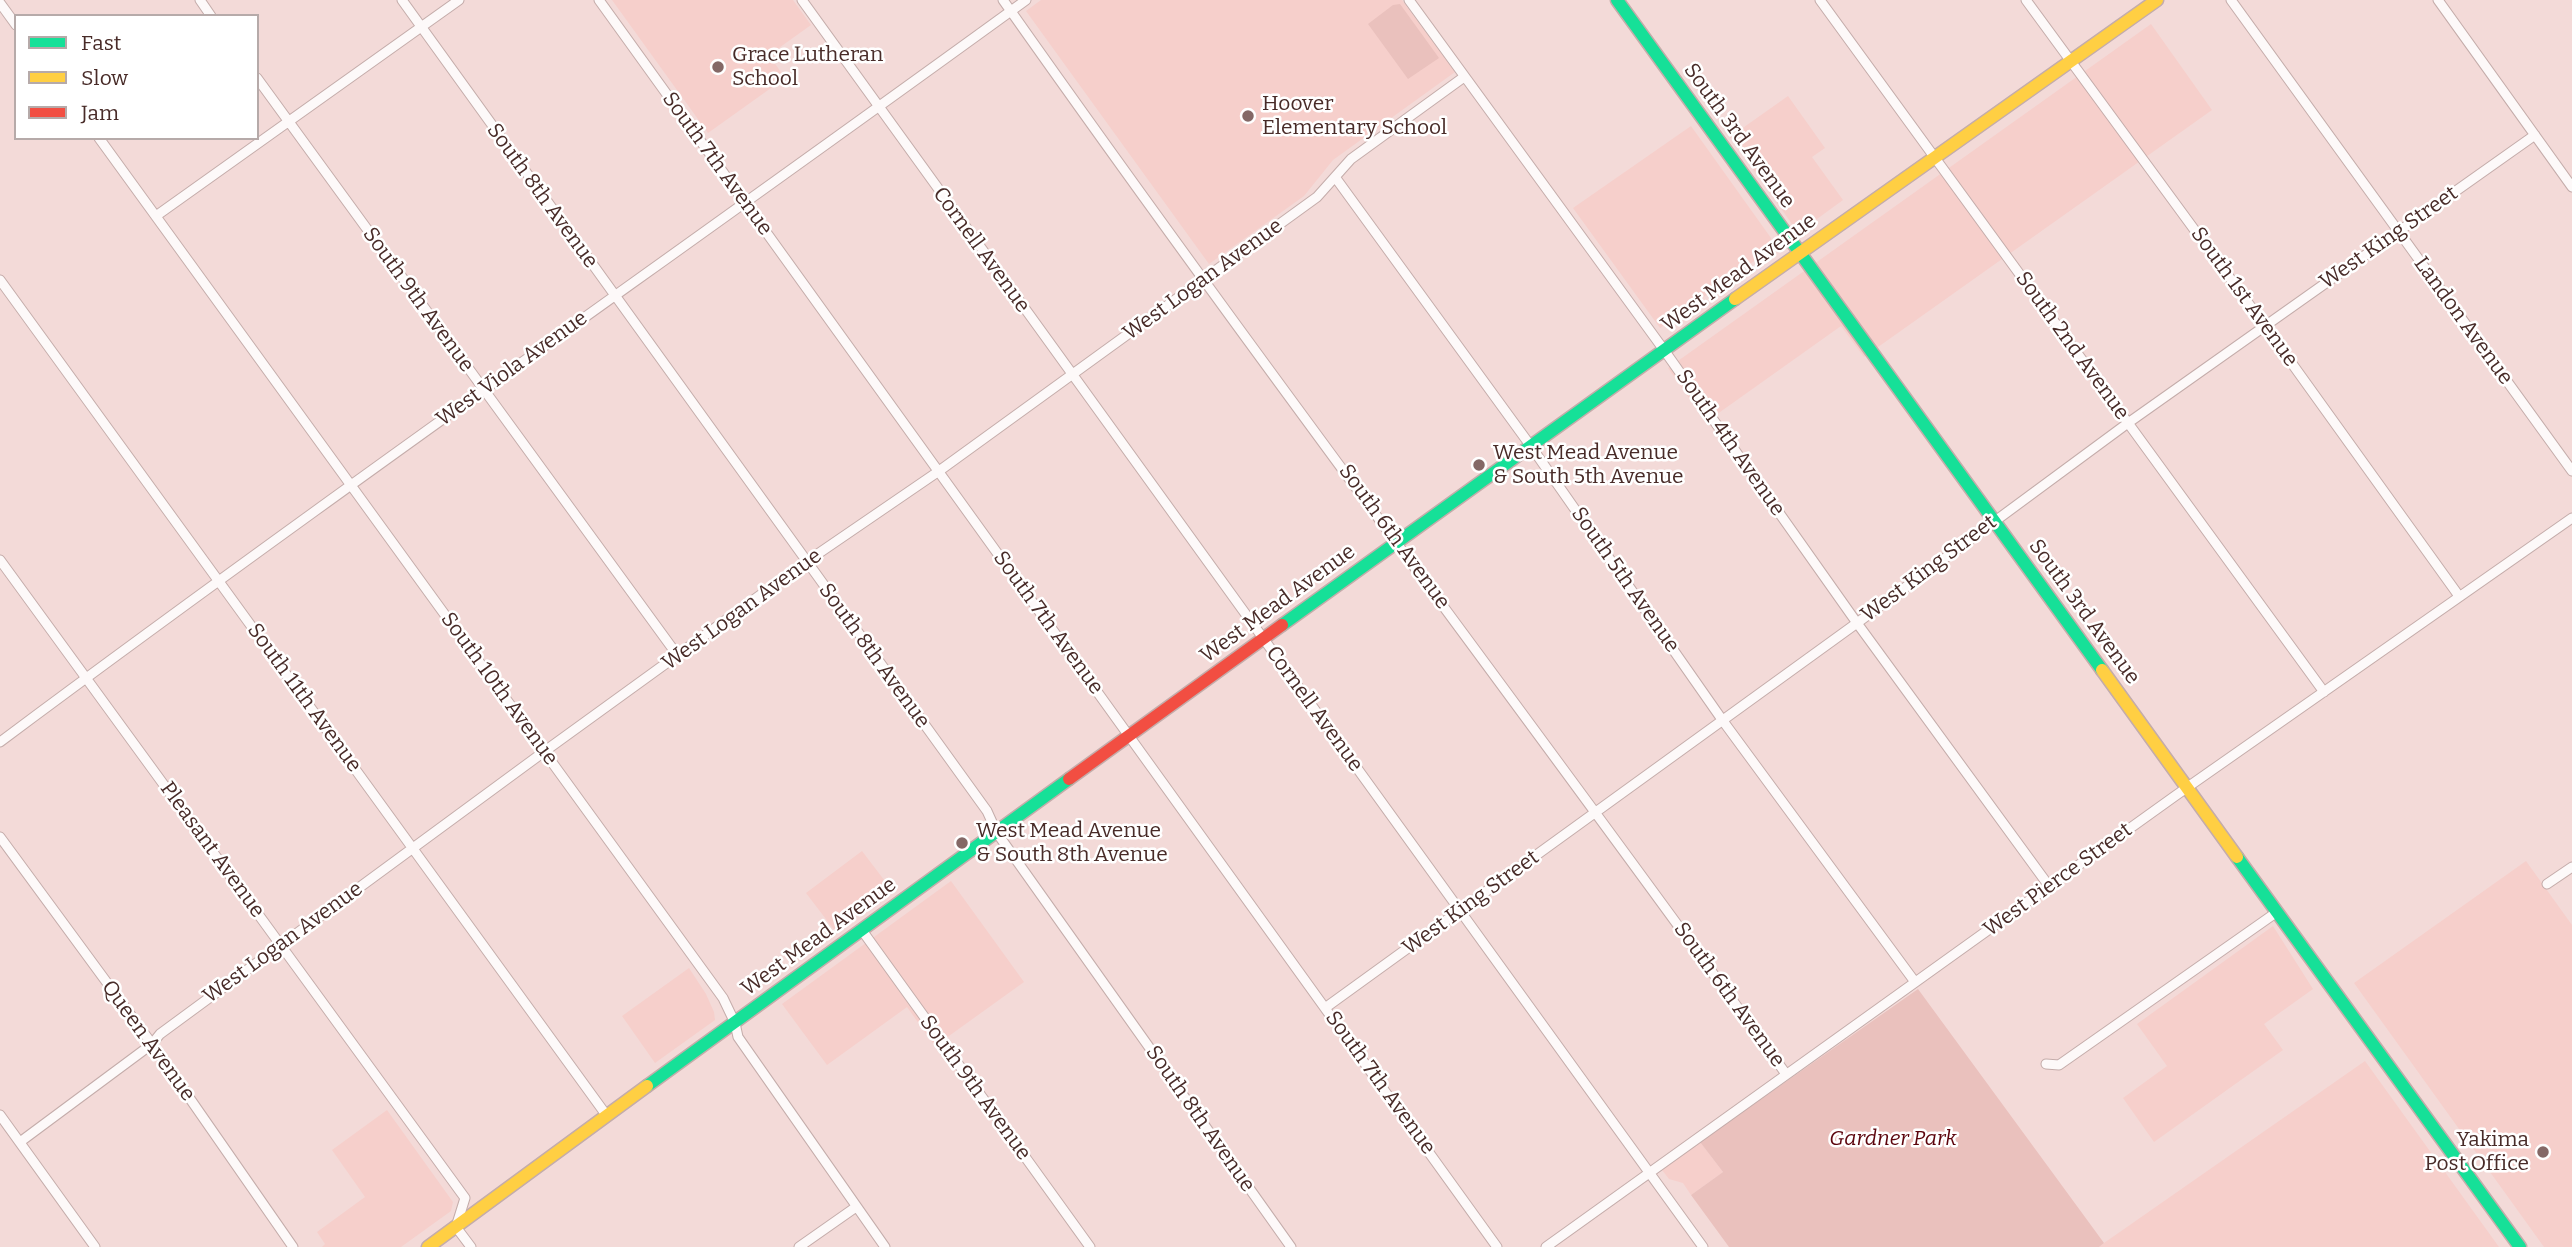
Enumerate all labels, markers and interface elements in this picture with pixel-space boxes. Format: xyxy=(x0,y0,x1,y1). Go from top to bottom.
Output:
legend xyxy=(14,14,259,140)
text: Fast xyxy=(81,30,121,56)
place label: Grace Lutheran School xyxy=(732,42,883,92)
marker: Grace Lutheran School xyxy=(710,59,726,75)
street label: South 3rd Avenue xyxy=(1678,59,1800,213)
text: Slow xyxy=(81,65,128,91)
street label: South 7th Avenue xyxy=(657,87,777,241)
place label: Hoover Elementary School xyxy=(1262,91,1447,141)
text: Jam xyxy=(81,100,119,126)
marker: Hoover Elementary School xyxy=(1240,108,1256,124)
street label: South 8th Avenue xyxy=(481,119,603,273)
street label: West King Street xyxy=(2315,181,2463,295)
street label: Cornell Avenue xyxy=(927,182,1035,318)
street label: West Mead Avenue xyxy=(1657,208,1821,338)
street label: West Logan Avenue xyxy=(1118,214,1288,346)
street label: South 1st Avenue xyxy=(2185,222,2303,372)
street label: South 9th Avenue xyxy=(357,223,479,377)
street label: Landon Avenue xyxy=(2408,252,2518,390)
street label: South 2nd Avenue xyxy=(2010,267,2134,425)
street label: West Viola Avenue xyxy=(432,306,592,432)
street label: South 4th Avenue xyxy=(1670,365,1790,521)
place label: West Mead Avenue & South 5th Avenue xyxy=(1493,440,1683,490)
marker: West Mead Avenue & South 5th Avenue xyxy=(1471,457,1487,473)
street label: South 6th Avenue xyxy=(1333,460,1455,614)
street label: South 5th Avenue xyxy=(1565,502,1685,658)
street label: West King Street xyxy=(1856,510,2002,628)
street label: South 3rd Avenue xyxy=(2023,535,2145,689)
street label: West Mead Avenue xyxy=(1196,539,1360,669)
street label: West Logan Avenue xyxy=(657,544,827,676)
street label: South 7th Avenue xyxy=(988,546,1108,700)
street label: South 8th Avenue xyxy=(813,579,935,733)
street label: South 10th Avenue xyxy=(435,608,563,770)
street label: South 11th Avenue xyxy=(242,619,366,777)
street label: Cornell Avenue xyxy=(1260,641,1368,777)
street label: Pleasant Avenue xyxy=(154,777,270,923)
place label: West Mead Avenue & South 8th Avenue xyxy=(976,818,1168,868)
street label: West Pierce Street xyxy=(1979,818,2137,942)
marker: West Mead Avenue & South 8th Avenue xyxy=(954,835,970,851)
street label: West King Street xyxy=(1398,845,1544,961)
street label: West Mead Avenue xyxy=(737,872,901,1002)
street label: West Logan Avenue xyxy=(198,877,368,1009)
street label: South 6th Avenue xyxy=(1668,918,1790,1072)
street label: Queen Avenue xyxy=(96,976,200,1106)
street label: South 7th Avenue xyxy=(1320,1006,1440,1160)
street label: South 9th Avenue xyxy=(914,1011,1036,1165)
street label: South 8th Avenue xyxy=(1140,1041,1260,1197)
park label: Gardner Park xyxy=(1829,1126,1957,1152)
place label: Yakima Post Office xyxy=(2424,1127,2529,1177)
marker: Yakima Post Office xyxy=(2535,1144,2551,1160)

